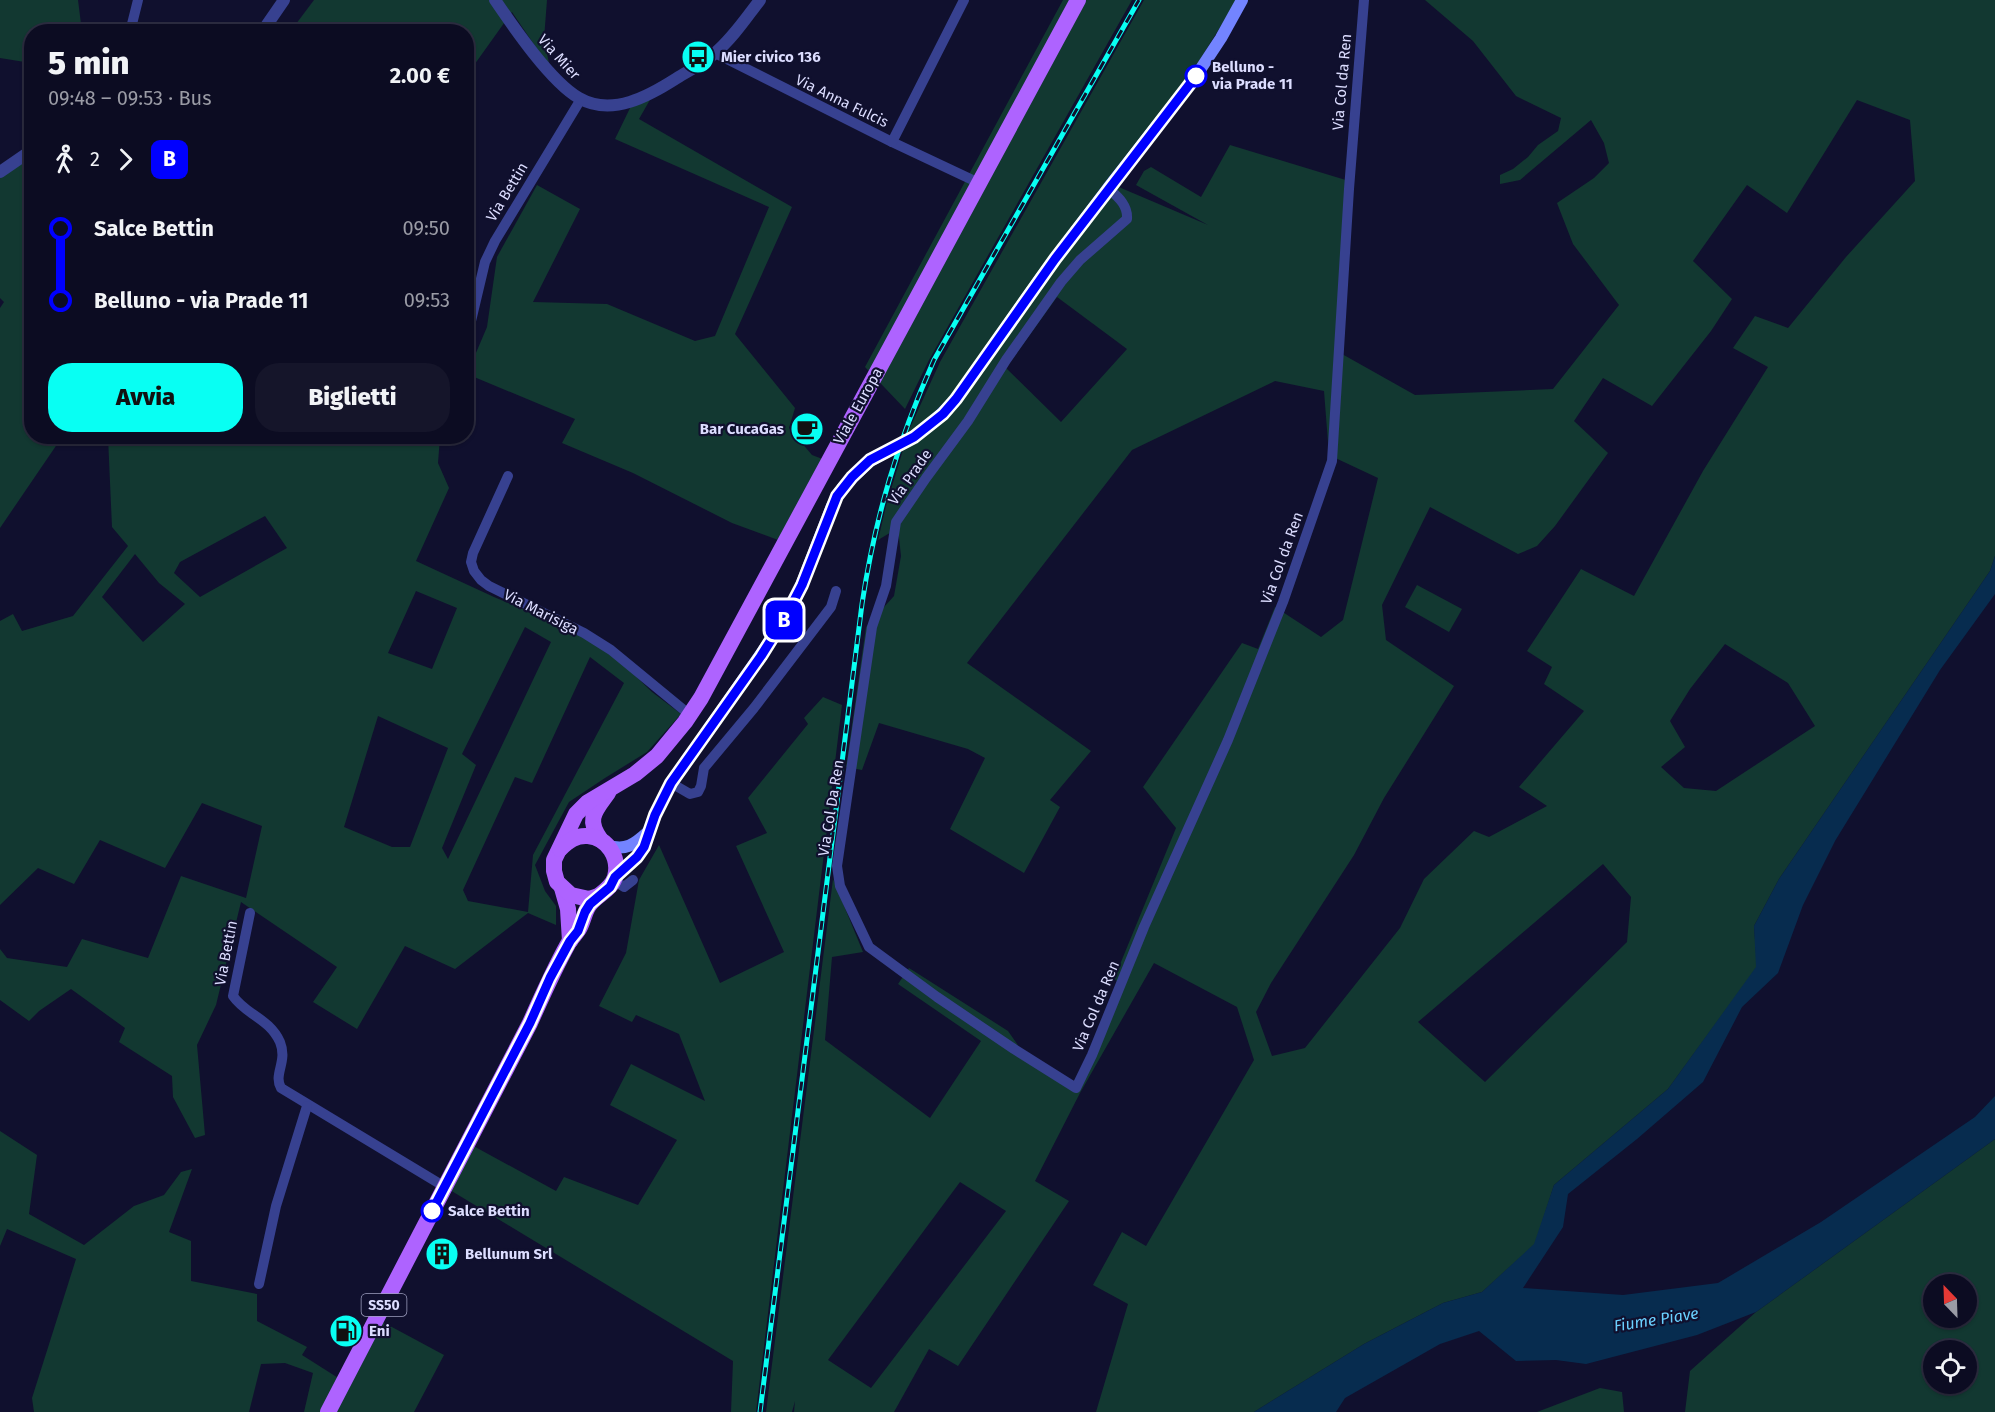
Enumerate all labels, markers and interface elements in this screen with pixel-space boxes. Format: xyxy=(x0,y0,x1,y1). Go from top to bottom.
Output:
street label: Via Mier xyxy=(534,31,584,83)
street label: Via Col da Ren xyxy=(1329,33,1355,131)
bus stop icon: Mier civico 136 xyxy=(680,39,716,75)
text: 5 min xyxy=(48,43,130,83)
place label: Mier civico 136 xyxy=(721,48,821,66)
place label: Belluno - via Prade 11 xyxy=(1211,58,1293,93)
text: 2.00 € xyxy=(390,62,450,89)
marker: Belluno - via Prade 11 xyxy=(1185,65,1207,87)
street label: Via Anna Fulcis xyxy=(793,71,891,131)
text: 09:48 – 09:53 · Bus xyxy=(48,86,212,110)
icon: walk xyxy=(48,143,81,176)
icon: forward xyxy=(109,143,142,176)
text: B xyxy=(163,146,176,172)
text: 2 xyxy=(90,147,100,171)
street label: Via Bettin xyxy=(482,159,532,225)
text: Salce Bettin xyxy=(94,215,214,242)
text: 09:50 xyxy=(402,216,450,240)
text: Belluno - via Prade 11 xyxy=(94,287,309,314)
text: 09:53 xyxy=(404,288,450,312)
button: Avvia xyxy=(48,363,243,432)
button: Biglietti xyxy=(255,363,450,432)
street label: Viale Europa xyxy=(830,365,886,447)
cafe icon: Bar CucaGas xyxy=(789,411,825,447)
place label: Bar CucaGas xyxy=(700,420,784,438)
street label: Via Prade xyxy=(884,446,936,508)
street label: Via Col da Ren xyxy=(1257,509,1307,607)
street label: Via Marisiga xyxy=(501,585,581,639)
line badge: B xyxy=(764,600,804,640)
text: B xyxy=(778,607,790,633)
street label: Via Col Da Ren xyxy=(814,758,848,858)
street label: Via Bettin xyxy=(211,919,241,987)
street label: Via Col da Ren xyxy=(1069,958,1123,1054)
marker: Salce Bettin xyxy=(421,1200,443,1222)
place label: Salce Bettin xyxy=(448,1202,530,1220)
building icon: Bellunum Srl xyxy=(424,1236,460,1272)
place label: Bellunum Srl xyxy=(465,1245,553,1263)
north arrow xyxy=(1923,1274,1977,1328)
map controls xyxy=(1923,1274,1977,1394)
road number: SS50 xyxy=(362,1294,406,1316)
water label: Fiume Piave xyxy=(1612,1303,1700,1336)
fuel station icon: Eni xyxy=(328,1313,364,1349)
place label: Eni xyxy=(369,1322,390,1340)
button: locate xyxy=(1923,1340,1977,1394)

